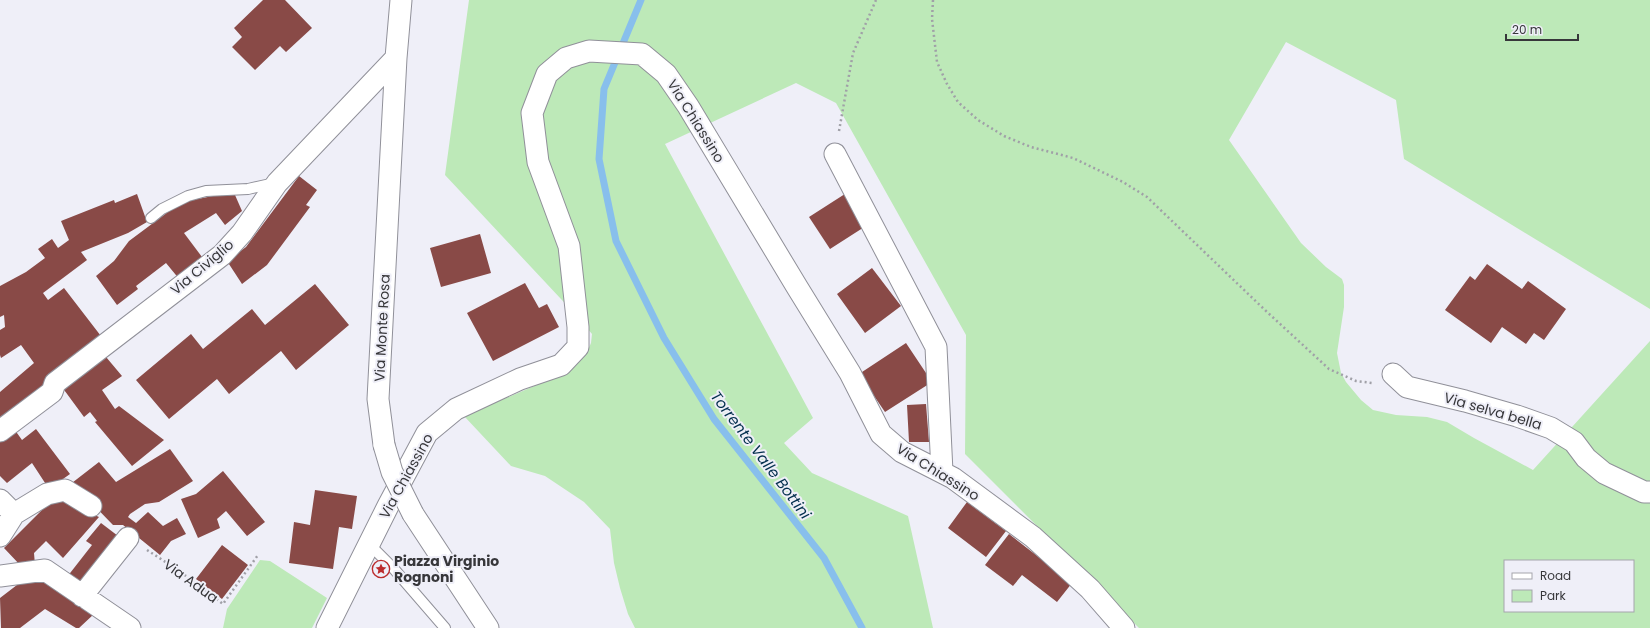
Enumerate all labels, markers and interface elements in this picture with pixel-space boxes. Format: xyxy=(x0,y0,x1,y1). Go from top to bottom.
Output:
scale bar xyxy=(1506,16,1578,42)
text: 20 m xyxy=(1512,21,1542,38)
street label: Via Chiassino xyxy=(662,76,730,167)
street label: Via Civiglio xyxy=(166,235,238,299)
street label: Via Monte Rosa xyxy=(369,274,395,382)
water label: Torrente Valle Bottini xyxy=(706,387,816,524)
street label: Via selva bella xyxy=(1442,387,1544,435)
street label: Via Chiassino xyxy=(374,430,438,522)
street label: Via Chiassino xyxy=(893,438,984,506)
place label: Piazza Virginio Rognoni xyxy=(394,551,499,587)
street label: Via Adua xyxy=(159,554,223,608)
place icon: Piazza Virginio Rognoni xyxy=(371,559,391,579)
legend xyxy=(1504,560,1634,612)
text: Road xyxy=(1540,567,1571,584)
text: Park xyxy=(1540,587,1567,604)

